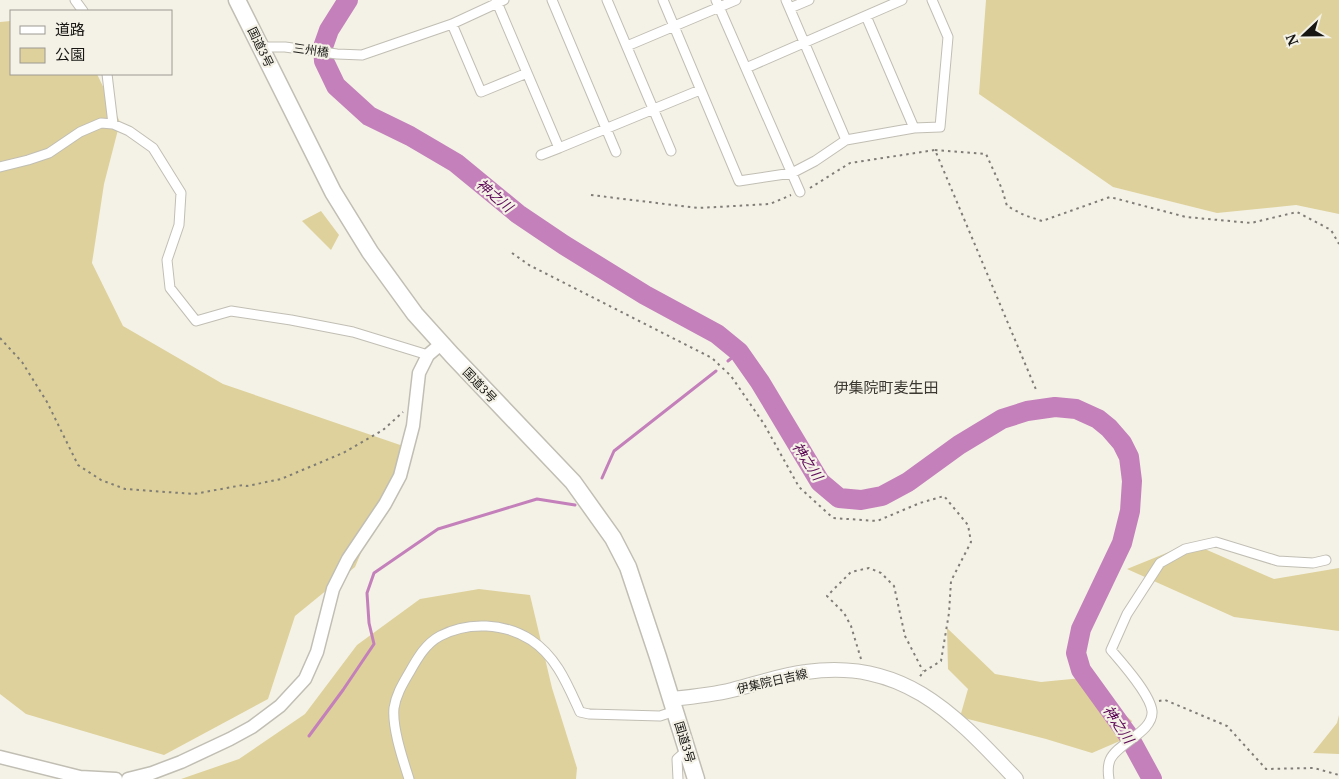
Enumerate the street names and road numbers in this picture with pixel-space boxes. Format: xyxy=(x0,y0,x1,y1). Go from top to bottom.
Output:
street label: 国道3号 xyxy=(244,24,278,70)
street label: 三州橋 xyxy=(292,39,330,61)
street label: 国道3号 xyxy=(459,364,501,406)
street label: 伊集院日吉線 xyxy=(735,665,809,697)
street label: 国道3号 xyxy=(671,719,699,765)

